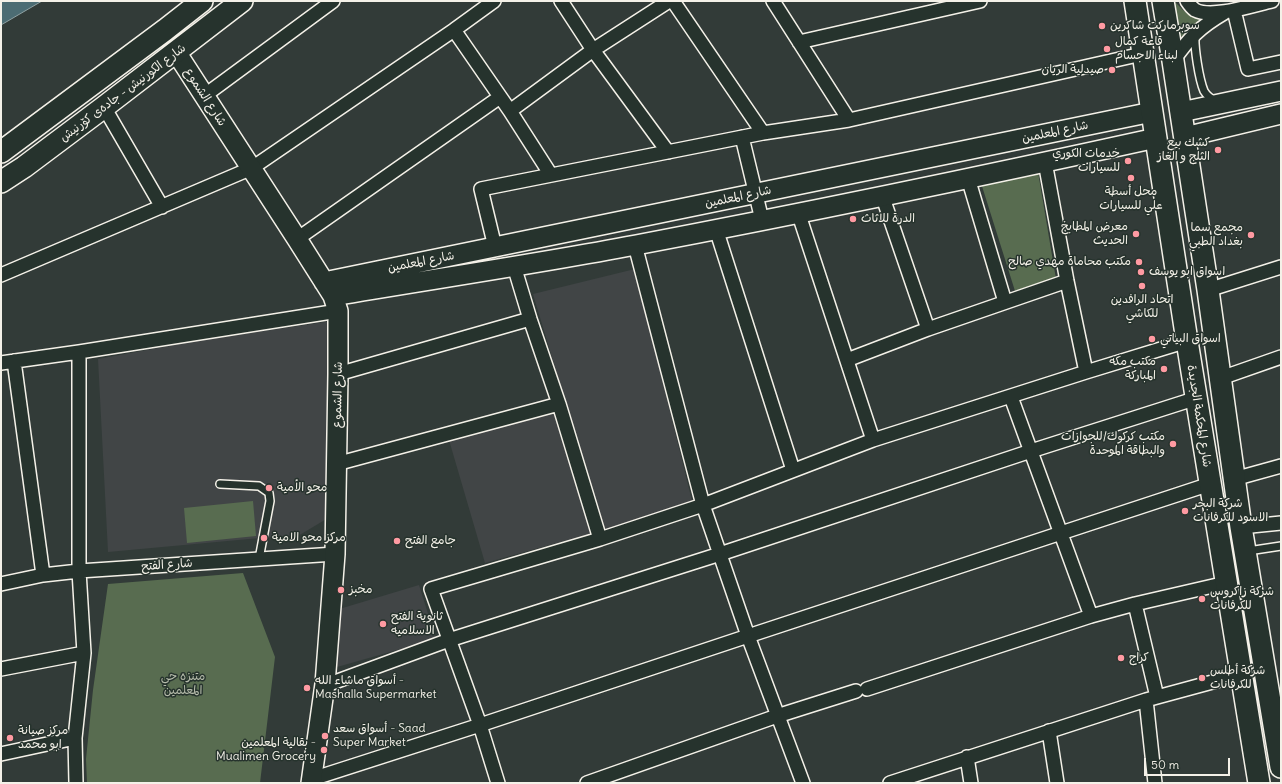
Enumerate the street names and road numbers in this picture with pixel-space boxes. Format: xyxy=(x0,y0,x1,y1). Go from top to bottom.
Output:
street label: شارع الكورنيش - جادەی کۆرنیش xyxy=(57,41,189,145)
street label: شارع الشموع xyxy=(181,65,229,129)
street label: شارع المعلمين xyxy=(1020,118,1090,146)
street label: شارع المعلمين xyxy=(703,183,773,211)
street label: شارع المعلمين xyxy=(386,248,456,276)
street label: شارع الشموع xyxy=(330,361,346,429)
street label: شارع المحكمة الجديدة xyxy=(1184,364,1214,468)
street label: شارع الفتح xyxy=(141,556,193,574)

